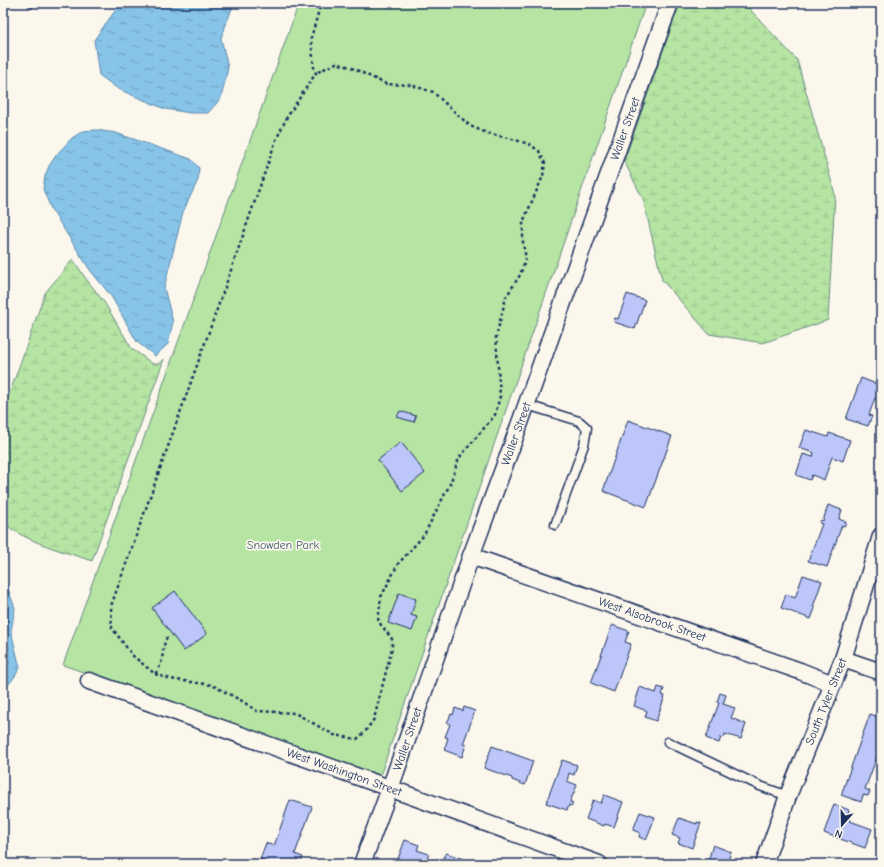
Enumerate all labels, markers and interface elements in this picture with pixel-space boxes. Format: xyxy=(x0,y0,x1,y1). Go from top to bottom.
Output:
street label: Waller Street xyxy=(607,95,643,162)
street label: Waller Street xyxy=(498,400,534,467)
park label: Snowden Park xyxy=(247,538,319,552)
street label: West Alsobrook Street xyxy=(597,594,708,645)
street label: South Tyler Street xyxy=(802,656,850,747)
street label: Waller Street xyxy=(390,705,425,772)
street label: West Washington Street xyxy=(285,745,404,799)
north arrow xyxy=(822,805,862,845)
text: N xyxy=(833,827,844,841)

